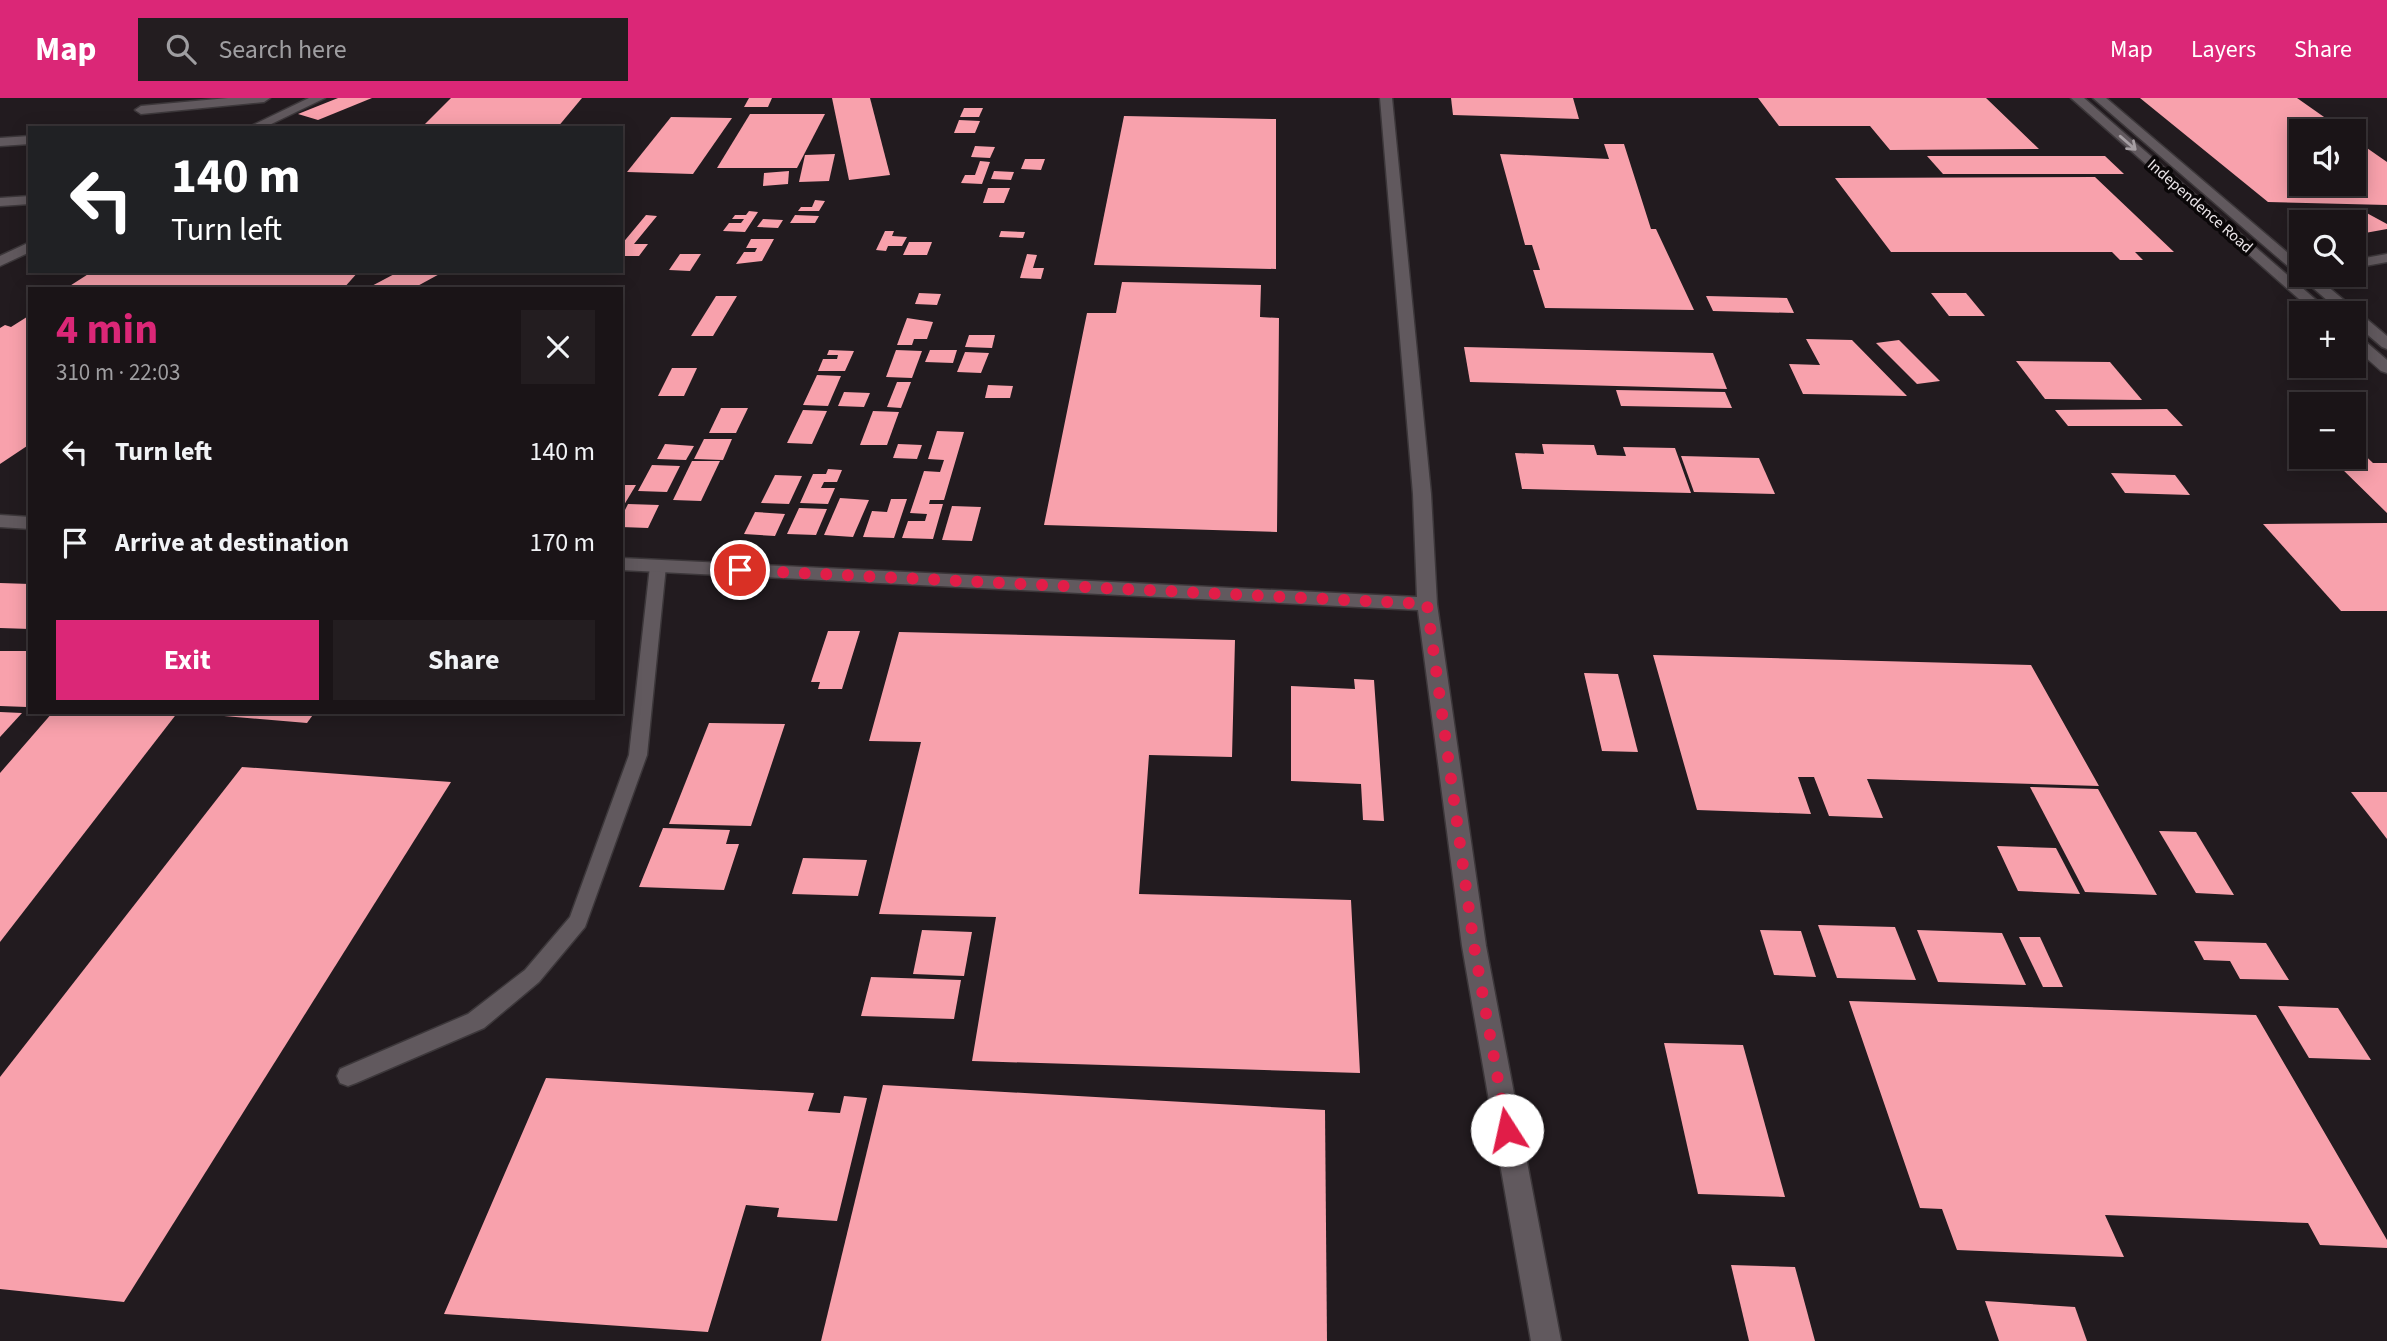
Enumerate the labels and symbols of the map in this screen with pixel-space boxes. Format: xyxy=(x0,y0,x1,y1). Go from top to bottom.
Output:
one-way arrow xyxy=(2119,135,2137,151)
street label: Independence Road xyxy=(2142,154,2258,258)
pin xyxy=(710,540,770,600)
position arrow xyxy=(1470,1093,1544,1167)

